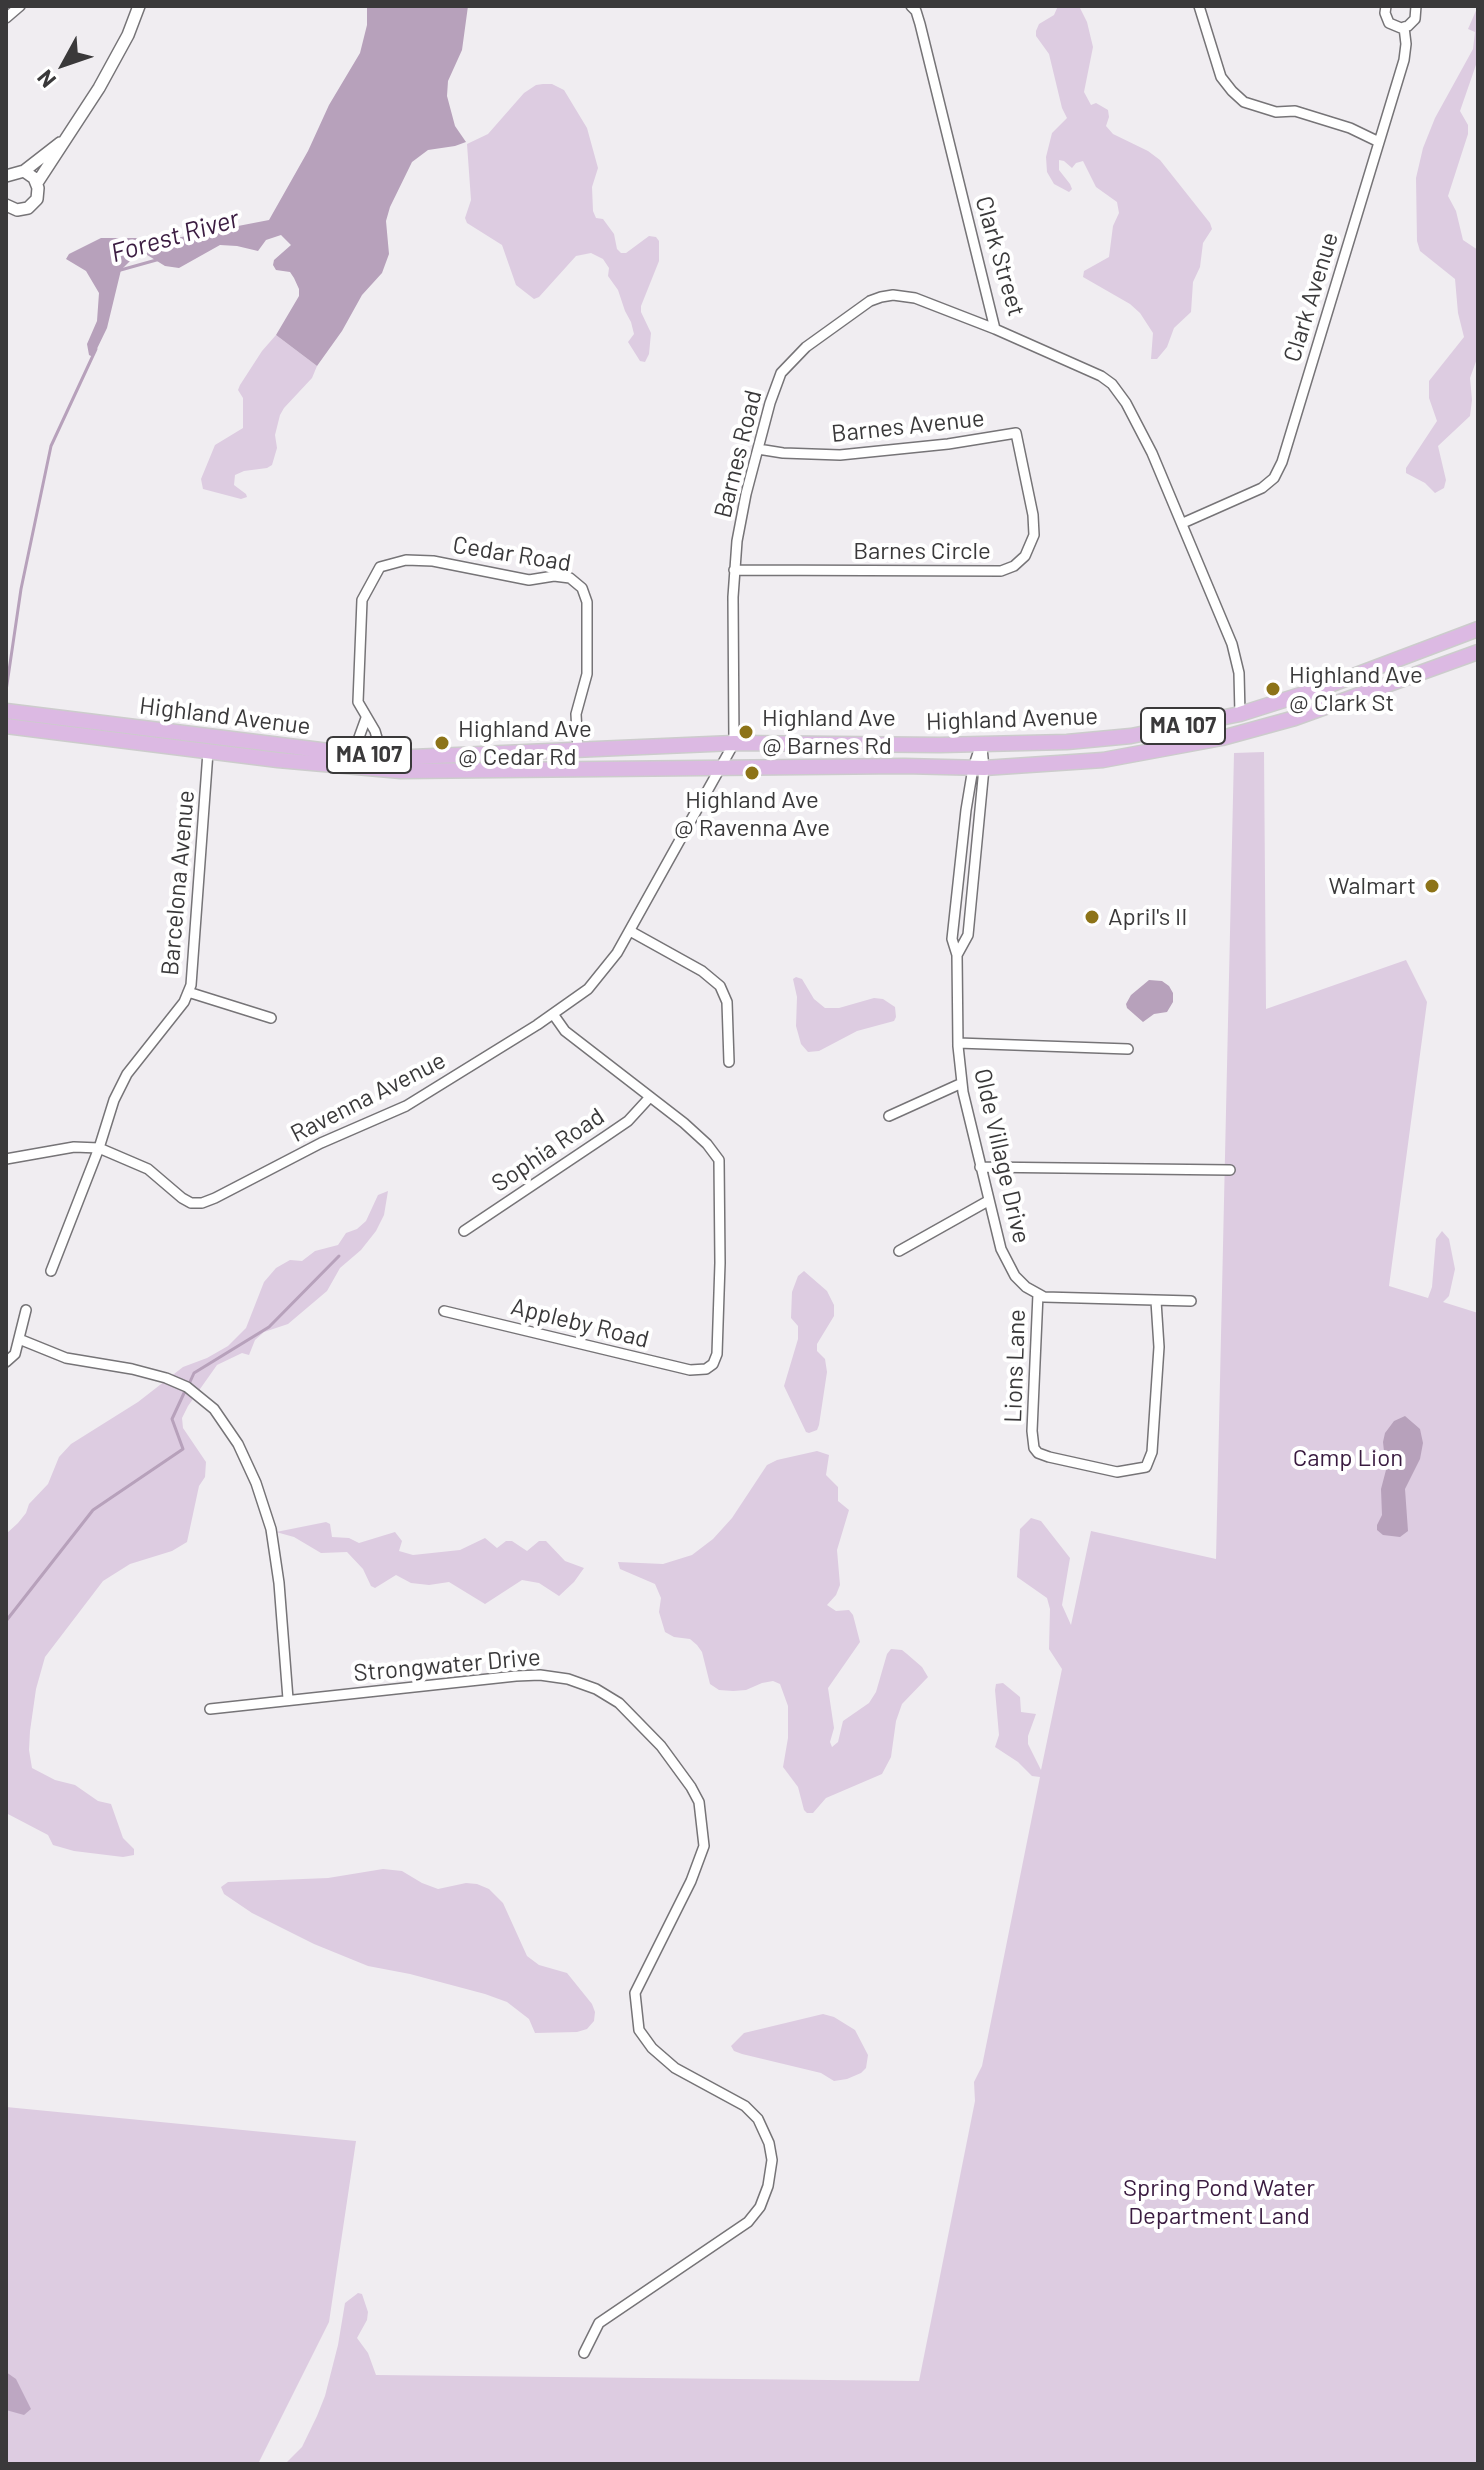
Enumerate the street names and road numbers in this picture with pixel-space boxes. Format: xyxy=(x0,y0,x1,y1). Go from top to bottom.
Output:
street label: Clark Street xyxy=(969,193,1031,319)
street label: Clark Avenue xyxy=(1278,229,1344,365)
street label: Barnes Road xyxy=(708,387,768,521)
street label: Barnes Avenue xyxy=(830,404,986,448)
street label: Cedar Road xyxy=(451,530,573,578)
street label: Barnes Circle xyxy=(853,537,991,565)
street label: Highland Avenue xyxy=(138,691,312,741)
street label: Highland Avenue xyxy=(925,702,1099,736)
road number: MA 107 xyxy=(1141,708,1225,744)
road number: MA 107 xyxy=(327,737,411,773)
street label: Barcelona Avenue xyxy=(156,789,200,977)
street label: Ravenna Avenue xyxy=(286,1046,450,1148)
street label: Olde Village Drive xyxy=(968,1066,1036,1246)
street label: Sophia Road xyxy=(486,1102,610,1198)
street label: Appleby Road xyxy=(508,1292,652,1354)
street label: Lions Lane xyxy=(999,1309,1031,1423)
street label: Strongwater Drive xyxy=(352,1642,542,1688)

